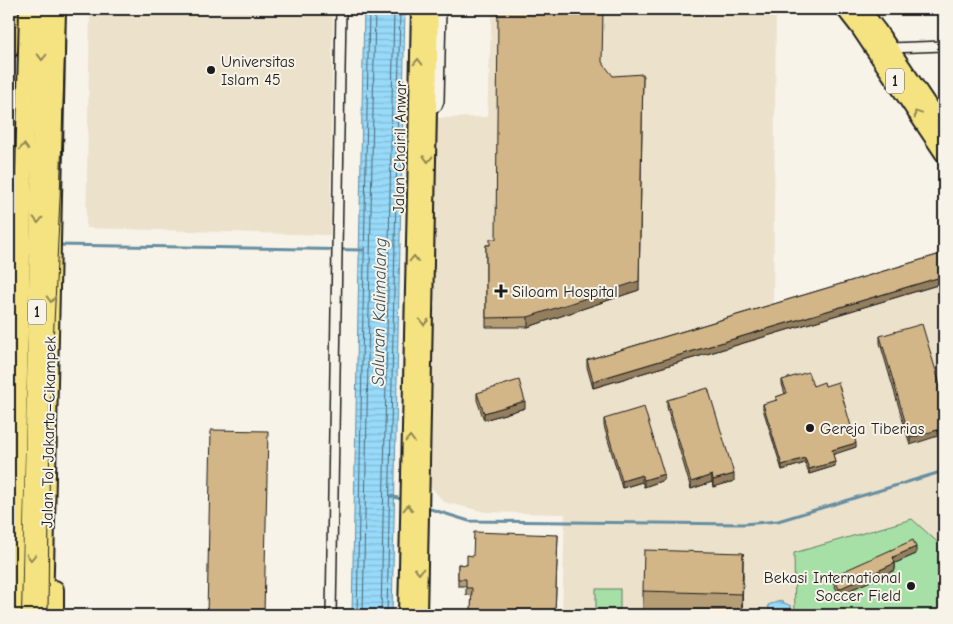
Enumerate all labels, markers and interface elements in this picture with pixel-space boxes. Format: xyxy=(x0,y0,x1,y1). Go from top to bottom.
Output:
place label: Universitas Islam 45 xyxy=(221,53,295,89)
one-way arrow xyxy=(36,54,47,62)
one-way arrow xyxy=(413,58,423,66)
marker: Universitas Islam 45 xyxy=(205,64,217,76)
road number: 1 xyxy=(886,68,904,94)
street label: Jalan Chairil Anwar xyxy=(390,80,410,214)
one-way arrow xyxy=(914,110,923,119)
one-way arrow xyxy=(19,142,29,150)
one-way arrow xyxy=(423,156,433,163)
one-way arrow xyxy=(33,216,44,224)
water label: Saluran Kalimalang xyxy=(368,238,391,386)
one-way arrow xyxy=(409,255,419,262)
place label: Siloam Hospital xyxy=(512,283,618,301)
marker: Siloam Hospital xyxy=(494,284,508,298)
one-way arrow xyxy=(46,296,56,303)
road number: 1 xyxy=(28,300,46,324)
one-way arrow xyxy=(419,318,430,326)
street label: Jalan Tol Jakarta–Cikampek xyxy=(38,336,60,528)
place label: Gereja Tiberias xyxy=(820,420,925,438)
marker: Gereja Tiberias xyxy=(804,422,816,434)
one-way arrow xyxy=(404,435,415,443)
one-way arrow xyxy=(403,504,413,512)
one-way arrow xyxy=(26,554,36,562)
one-way arrow xyxy=(414,567,425,575)
place label: Bekasi International Soccer Field xyxy=(764,569,901,605)
marker: Bekasi International Soccer Field xyxy=(905,580,917,592)

